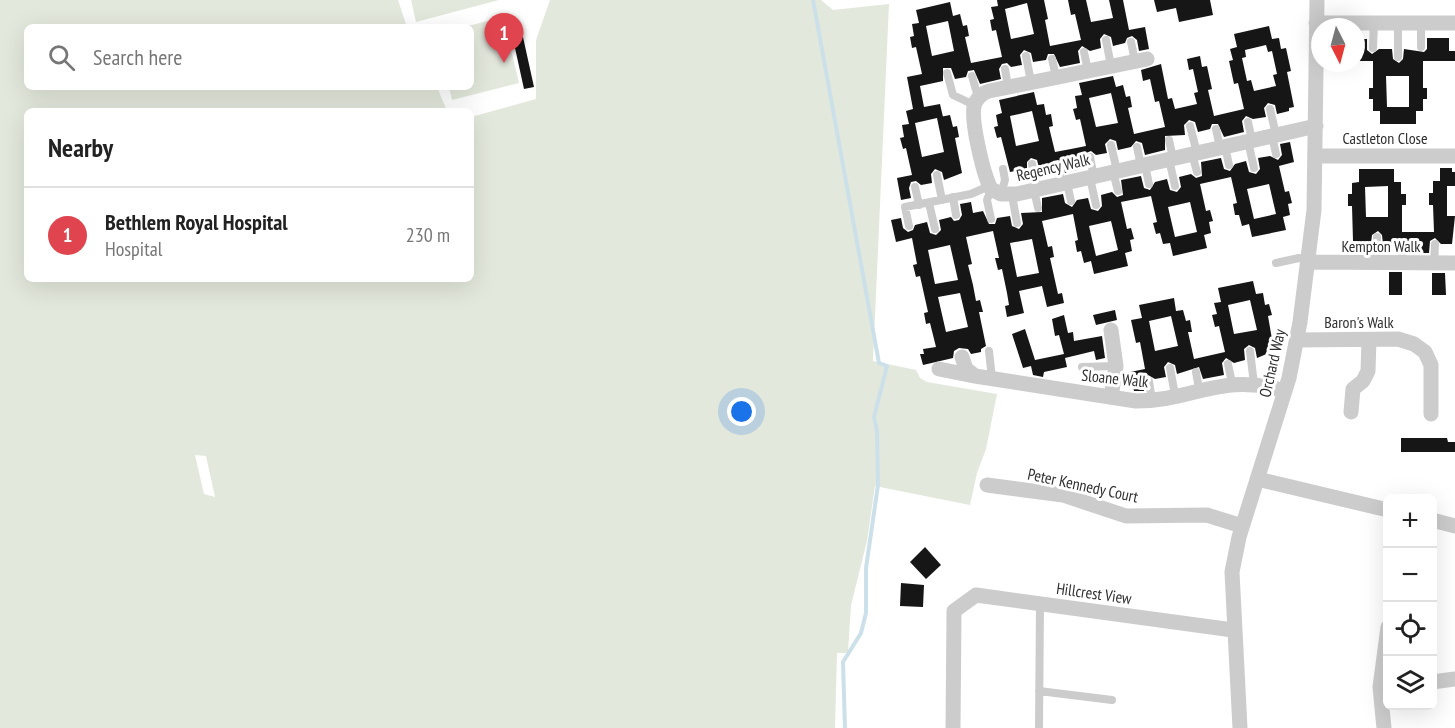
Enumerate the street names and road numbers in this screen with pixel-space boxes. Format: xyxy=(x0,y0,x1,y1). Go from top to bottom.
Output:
street label: Castleton Close xyxy=(1342,128,1428,148)
street label: Regency Walk xyxy=(1014,149,1092,185)
street label: Kempton Walk xyxy=(1341,236,1421,256)
street label: Baron's Walk xyxy=(1324,312,1394,332)
street label: Orchard Way xyxy=(1254,327,1290,399)
street label: Sloane Walk xyxy=(1081,365,1150,392)
street label: Peter Kennedy Court xyxy=(1026,464,1141,507)
street label: Hillcrest View xyxy=(1055,578,1133,608)

